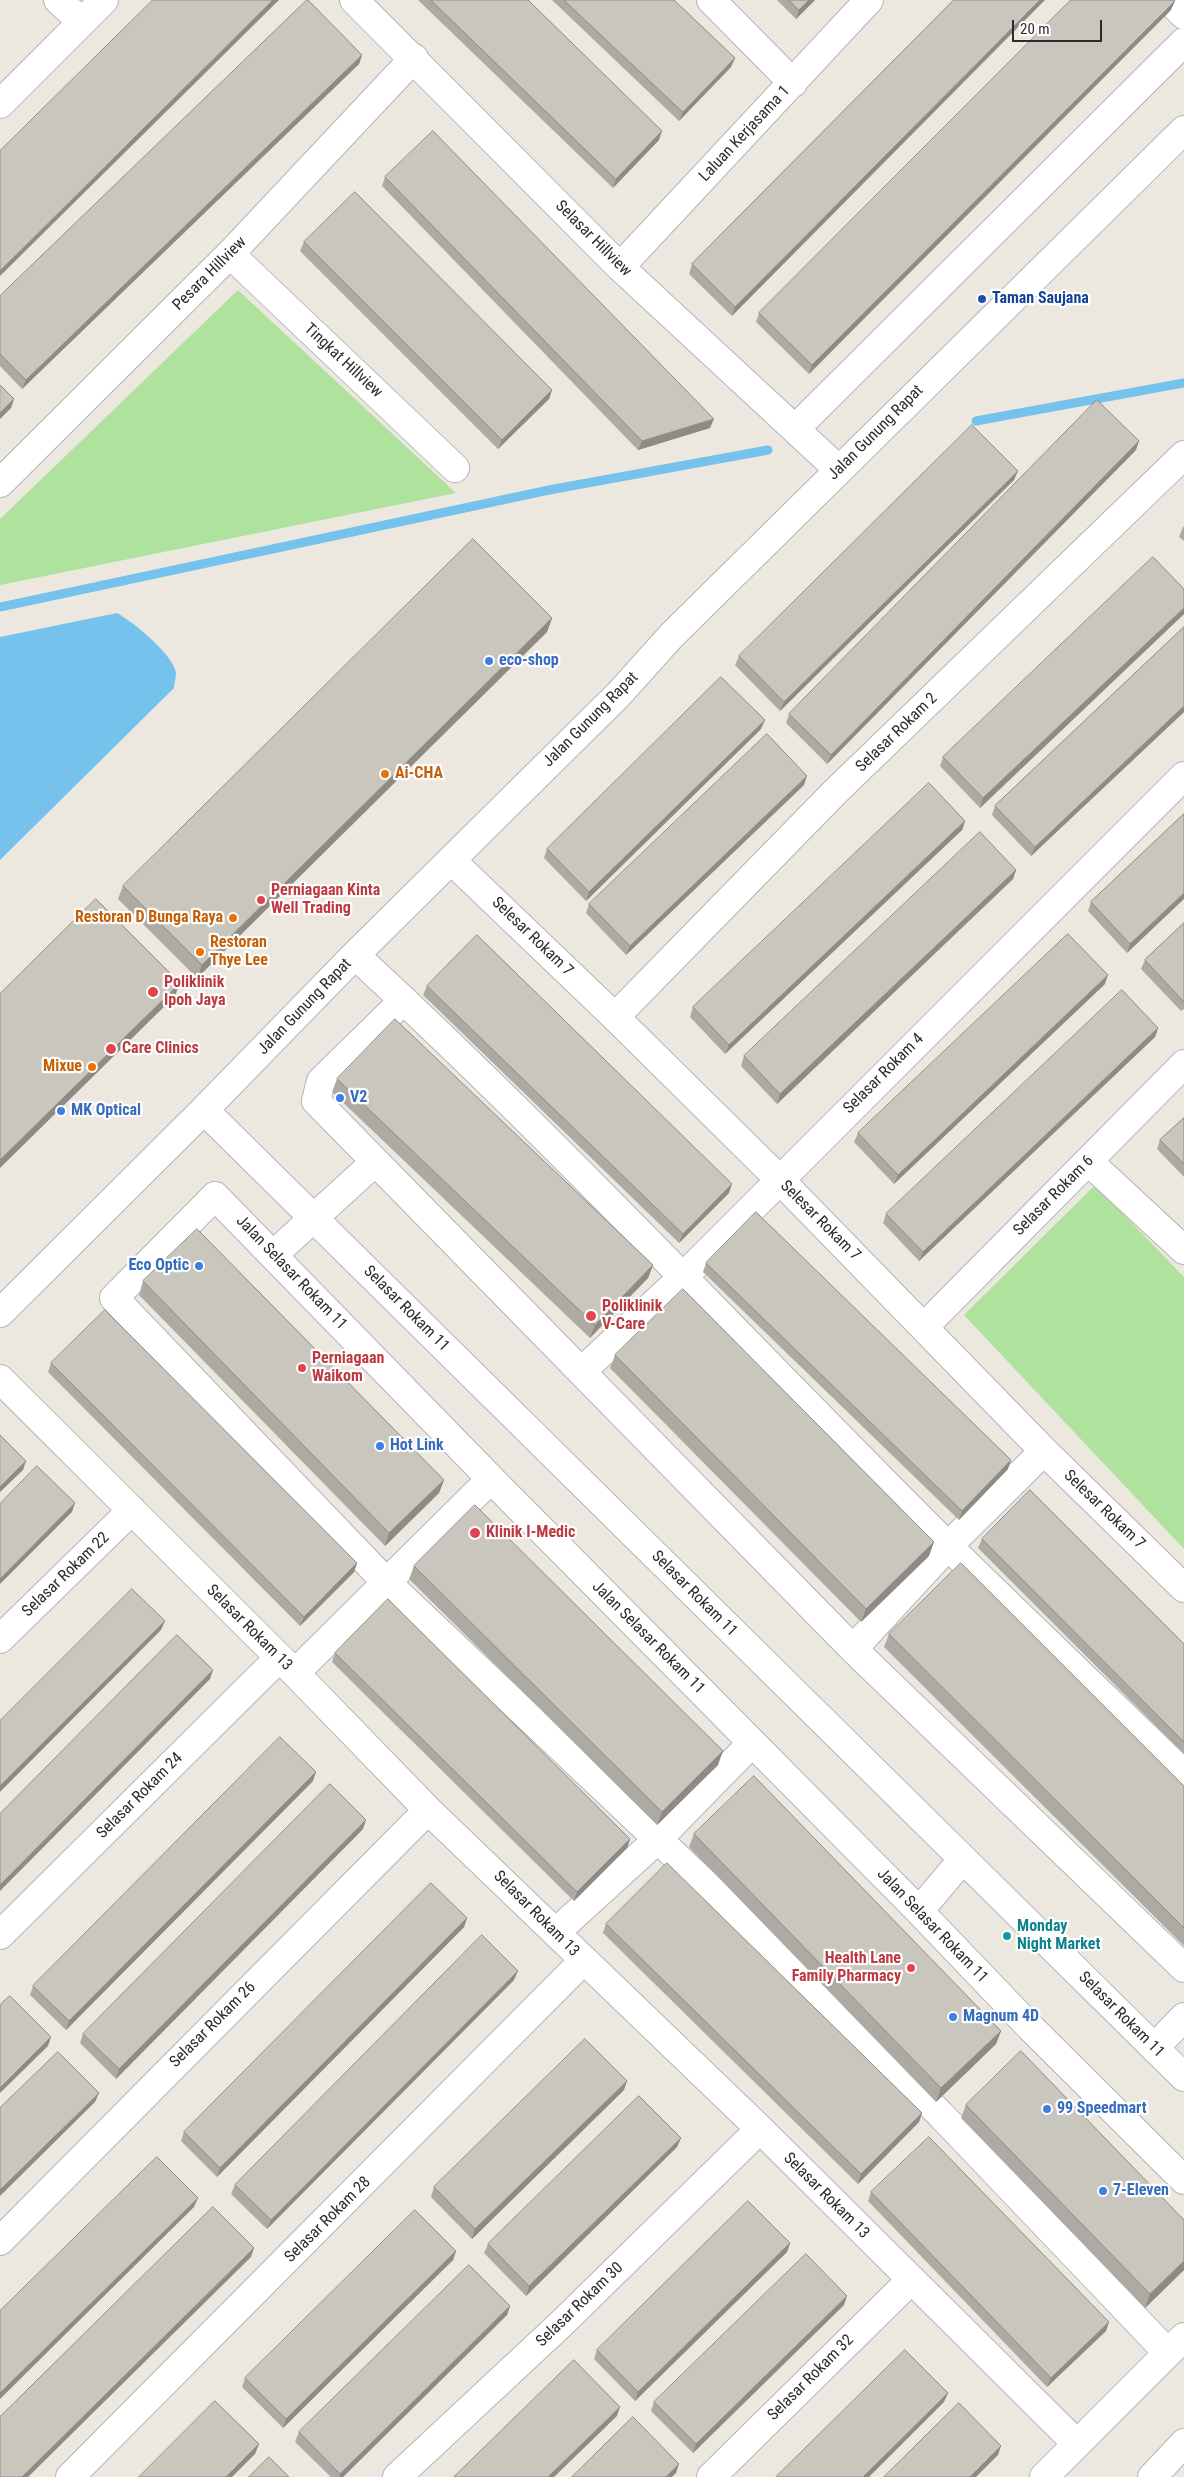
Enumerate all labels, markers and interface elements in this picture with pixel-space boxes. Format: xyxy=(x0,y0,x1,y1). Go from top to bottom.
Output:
scale bar xyxy=(1014,10,1104,42)
text: 20 m xyxy=(1020,20,1050,38)
street label: Laluan Kerjasama 1 xyxy=(696,82,794,186)
street label: Selasar Hillview xyxy=(551,197,635,281)
street label: Pesara Hillview xyxy=(169,233,251,315)
place label: Taman Saujana xyxy=(992,289,1089,309)
marker: Taman Saujana xyxy=(976,293,988,305)
street label: Tingkat Hillview xyxy=(300,320,386,402)
street label: Jalan Gunung Rapat xyxy=(824,381,928,485)
place label: eco-shop xyxy=(499,651,559,671)
marker: eco-shop xyxy=(483,655,495,667)
street label: Jalan Gunung Rapat xyxy=(539,668,643,772)
street label: Selasar Rokam 2 xyxy=(852,689,942,777)
place label: Ai-CHA xyxy=(395,764,443,784)
marker: Ai-CHA xyxy=(379,768,391,780)
place label: Perniagaan Kinta Well Trading xyxy=(271,881,380,919)
street label: Selesar Rokam 7 xyxy=(487,893,577,981)
marker: Perniagaan Kinta Well Trading xyxy=(255,894,267,906)
place label: Restoran D Bunga Raya xyxy=(75,908,223,928)
marker: Restoran D Bunga Raya xyxy=(227,912,239,924)
place label: Restoran Thye Lee xyxy=(210,933,268,971)
marker: Restoran Thye Lee xyxy=(194,946,206,958)
street label: Jalan Gunung Rapat xyxy=(254,955,356,1059)
place label: Poliklinik Ipoh Jaya xyxy=(164,973,226,1011)
marker: Poliklinik Ipoh Jaya xyxy=(146,985,160,999)
street label: Selasar Rokam 4 xyxy=(840,1030,928,1118)
place label: Care Clinics xyxy=(122,1039,199,1059)
marker: Care Clinics xyxy=(104,1042,118,1056)
place label: Mixue xyxy=(43,1057,82,1077)
marker: Mixue xyxy=(86,1061,98,1073)
place label: V2 xyxy=(350,1088,367,1108)
marker: V2 xyxy=(334,1092,346,1104)
place label: MK Optical xyxy=(71,1101,141,1121)
marker: MK Optical xyxy=(55,1105,67,1117)
street label: Selasar Rokam 6 xyxy=(1010,1152,1098,1240)
street label: Selesar Rokam 7 xyxy=(776,1177,864,1265)
street label: Jalan Selasar Rokam 11 xyxy=(231,1212,351,1334)
place label: Eco Optic xyxy=(128,1256,189,1276)
marker: Eco Optic xyxy=(193,1260,205,1272)
street label: Selasar Rokam 11 xyxy=(359,1262,453,1356)
place label: Poliklinik V-Care xyxy=(602,1297,662,1335)
marker: Poliklinik V-Care xyxy=(584,1309,598,1323)
place label: Perniagaan Waikom xyxy=(312,1349,384,1387)
marker: Perniagaan Waikom xyxy=(296,1362,308,1374)
place label: Hot Link xyxy=(390,1436,444,1456)
marker: Hot Link xyxy=(374,1440,386,1452)
street label: Selesar Rokam 7 xyxy=(1059,1466,1149,1554)
place label: Klinik I-Medic xyxy=(486,1523,575,1543)
marker: Klinik I-Medic xyxy=(468,1526,482,1540)
street label: Selasar Rokam 22 xyxy=(18,1529,114,1621)
street label: Selasar Rokam 11 xyxy=(647,1547,741,1641)
street label: Jalan Selasar Rokam 11 xyxy=(588,1578,708,1698)
street label: Selasar Rokam 13 xyxy=(202,1581,296,1675)
street label: Selasar Rokam 24 xyxy=(93,1749,187,1843)
street label: Jalan Selasar Rokam 11 xyxy=(872,1865,992,1987)
street label: Selasar Rokam 13 xyxy=(489,1867,583,1961)
place label: Monday Night Market xyxy=(1017,1917,1100,1955)
marker: Monday Night Market xyxy=(1001,1930,1013,1942)
place label: Health Lane Family Pharmacy xyxy=(792,1949,901,1987)
marker: Health Lane Family Pharmacy xyxy=(905,1962,917,1974)
street label: Selasar Rokam 11 xyxy=(1074,1968,1168,2062)
street label: Selasar Rokam 26 xyxy=(166,1978,260,2072)
place label: Magnum 4D xyxy=(963,2007,1039,2027)
marker: Magnum 4D xyxy=(947,2011,959,2023)
place label: 99 Speedmart xyxy=(1057,2099,1147,2119)
marker: 99 Speedmart xyxy=(1041,2103,1053,2115)
street label: Selasar Rokam 13 xyxy=(779,2149,873,2243)
street label: Selasar Rokam 28 xyxy=(281,2173,375,2267)
place label: 7-Eleven xyxy=(1113,2181,1169,2201)
marker: 7-Eleven xyxy=(1097,2185,1109,2197)
street label: Selasar Rokam 30 xyxy=(532,2259,628,2351)
street label: Selasar Rokam 32 xyxy=(764,2331,858,2425)

